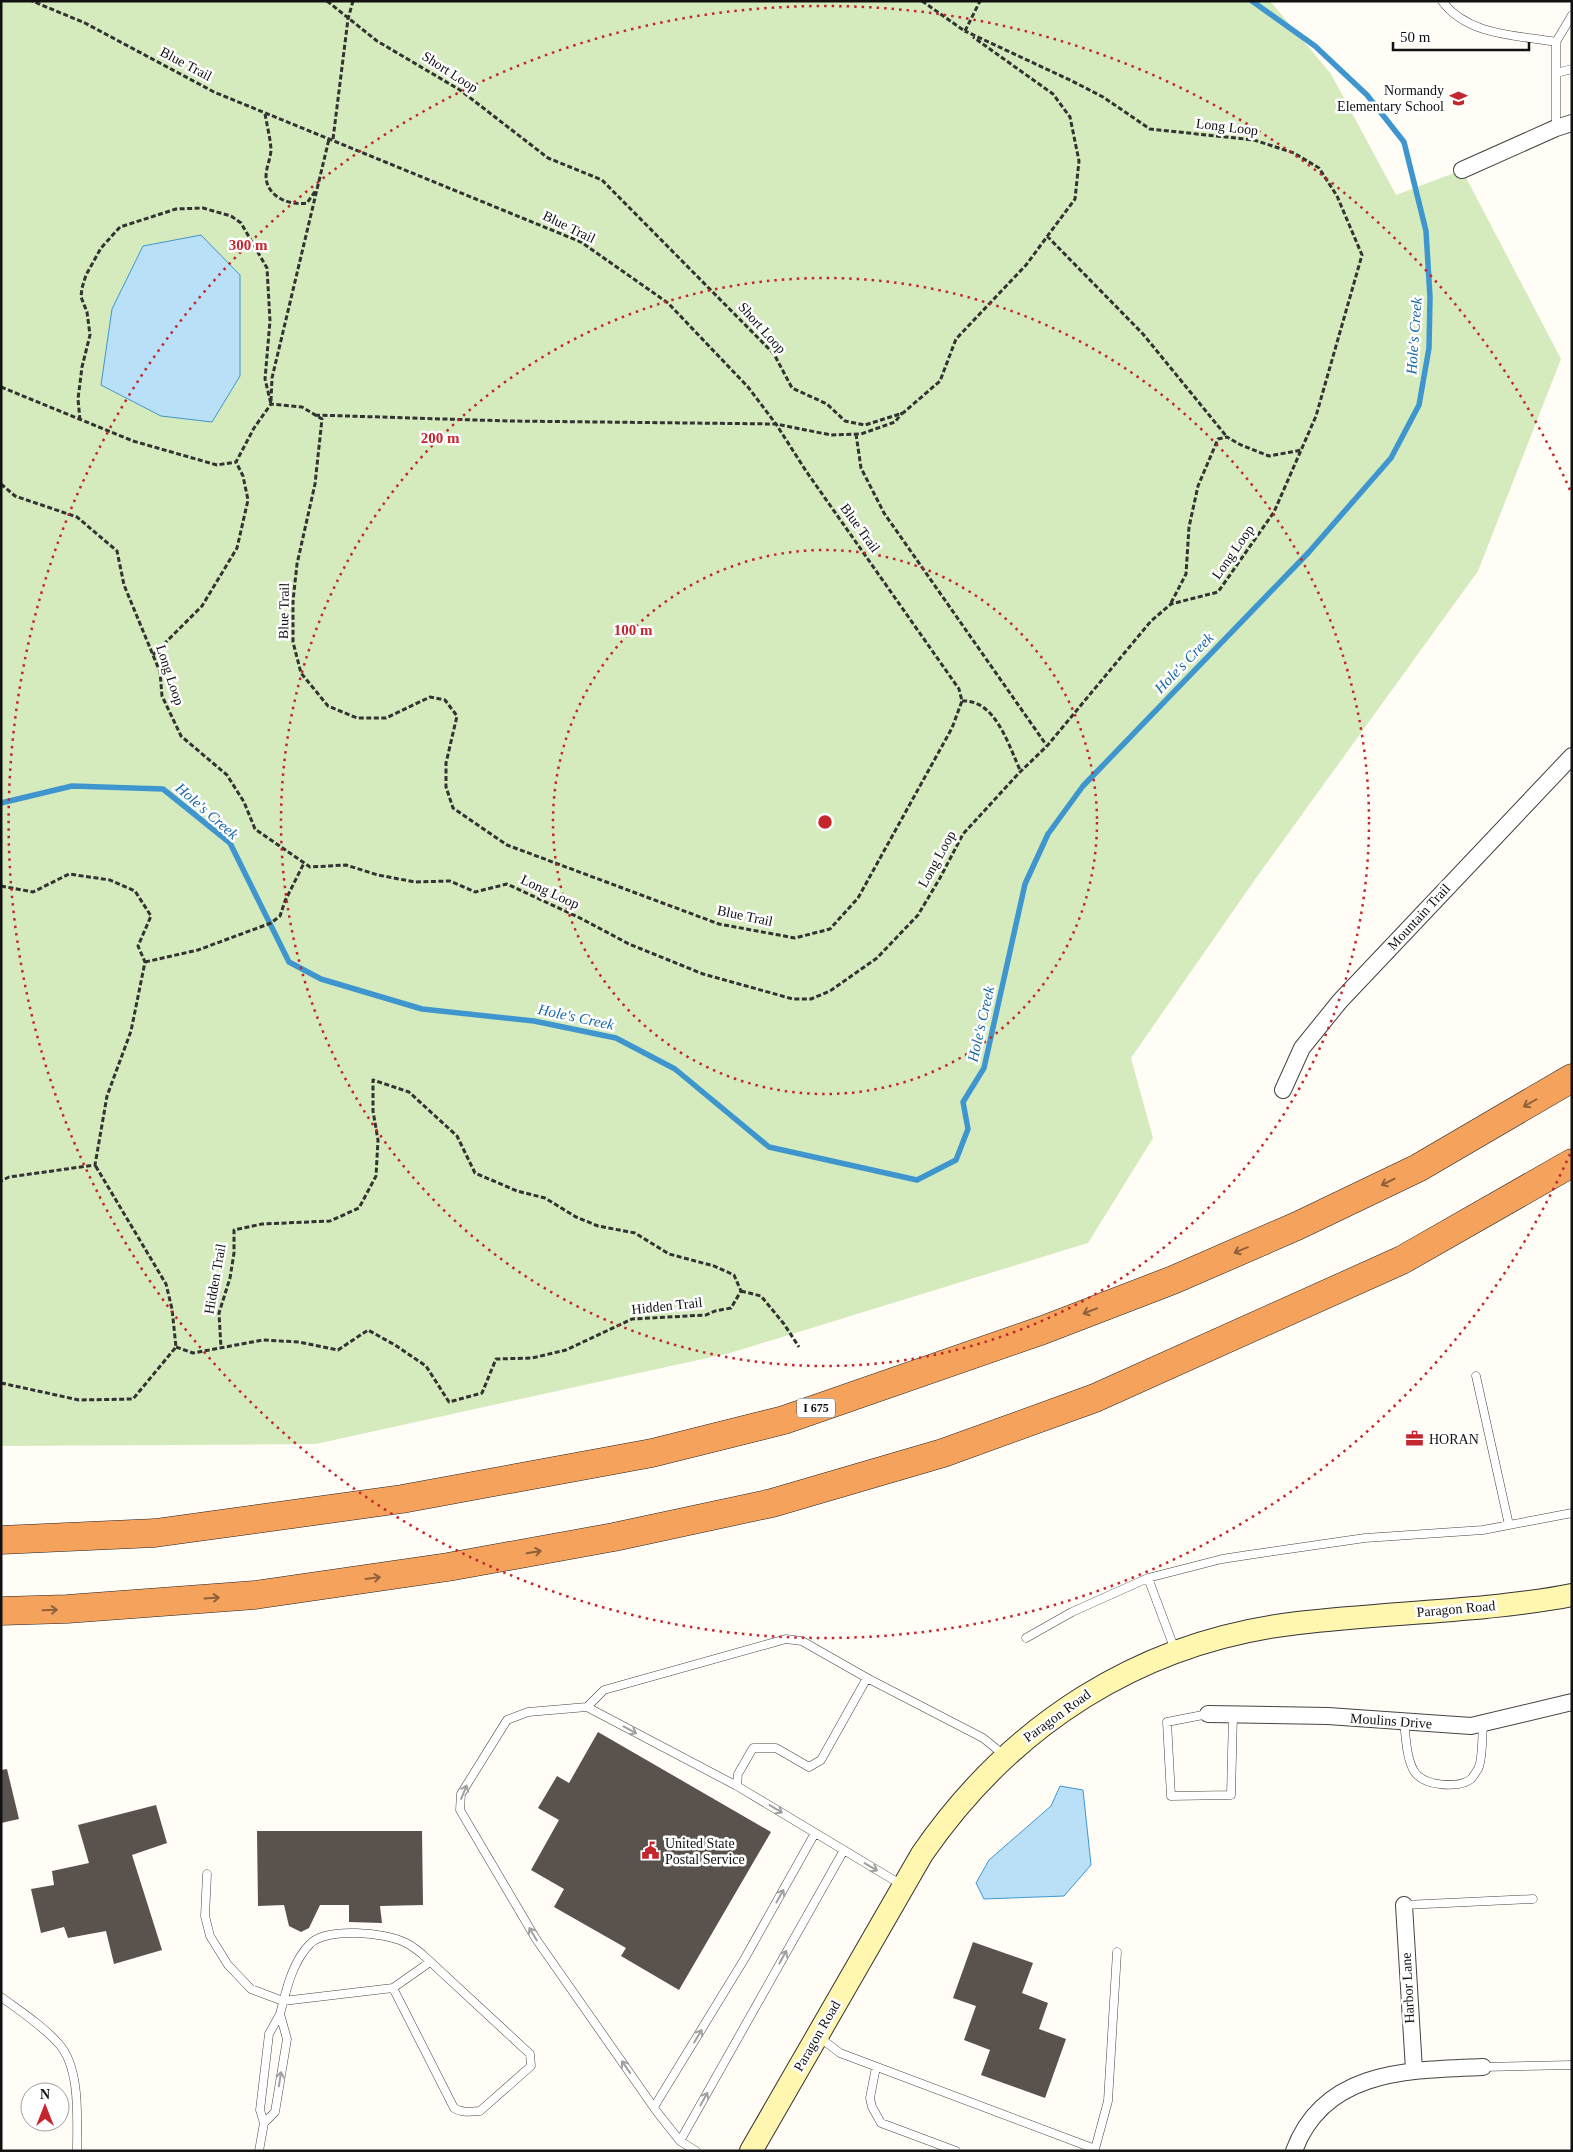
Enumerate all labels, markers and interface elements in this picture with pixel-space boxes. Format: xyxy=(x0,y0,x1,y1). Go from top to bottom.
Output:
scale bar xyxy=(1393,20,1529,52)
text: 50 m xyxy=(1400,29,1431,45)
street label: Blue Trail xyxy=(158,44,215,84)
street label: Short Loop xyxy=(419,48,481,96)
place label: Normandy Elementary School xyxy=(1337,83,1444,114)
school or university icon: Normandy Elementary School xyxy=(1448,88,1468,108)
street label: Long Loop xyxy=(1195,116,1259,138)
street label: Blue Trail xyxy=(540,208,598,246)
text: 300 m xyxy=(229,237,268,253)
water label: Hole's Creek xyxy=(1403,297,1425,376)
street label: Short Loop xyxy=(735,299,789,357)
text: 200 m xyxy=(421,430,460,446)
street label: Blue Trail xyxy=(837,501,883,555)
street label: Long Loop xyxy=(1209,522,1257,582)
street label: Blue Trail xyxy=(276,583,292,639)
text: 100 m xyxy=(614,622,653,638)
water label: Hole's Creek xyxy=(1151,629,1217,697)
street label: Long Loop xyxy=(153,643,187,707)
water label: Hole's Creek xyxy=(172,779,242,843)
centre of rings xyxy=(816,813,834,831)
street label: Long Loop xyxy=(915,828,959,890)
street label: Long Loop xyxy=(518,872,582,912)
street label: Mountain Trail xyxy=(1385,881,1453,953)
street label: Blue Trail xyxy=(716,903,774,929)
water label: Hole's Creek xyxy=(964,984,998,1064)
water label: Hole's Creek xyxy=(536,1001,616,1033)
one-way arrow xyxy=(1524,1099,1538,1109)
one-way arrow xyxy=(1381,1178,1396,1187)
street label: Hidden Trail xyxy=(201,1243,229,1315)
one-way arrow xyxy=(1234,1246,1249,1256)
street label: Hidden Trail xyxy=(631,1295,703,1317)
one-way arrow xyxy=(1083,1307,1098,1317)
road number: I 675 xyxy=(797,1399,835,1418)
office icon: HORAN xyxy=(1405,1429,1425,1449)
place label: HORAN xyxy=(1429,1432,1479,1447)
one-way arrow xyxy=(525,1546,541,1556)
one-way arrow xyxy=(365,1573,381,1583)
one-way arrow xyxy=(204,1594,220,1603)
street label: Paragon Road xyxy=(1416,1598,1496,1620)
one-way arrow xyxy=(42,1605,58,1614)
street label: Paragon Road xyxy=(1021,1687,1093,1745)
street label: Moulins Drive xyxy=(1350,1711,1432,1731)
one-way arrow xyxy=(622,1726,637,1735)
one-way arrow xyxy=(460,1785,469,1800)
one-way arrow xyxy=(768,1805,782,1815)
place label: United State Postal Service xyxy=(665,1836,745,1867)
public building icon: United State Postal Service xyxy=(641,1841,661,1861)
one-way arrow xyxy=(864,1862,878,1872)
one-way arrow xyxy=(775,1889,785,1903)
one-way arrow xyxy=(527,1927,537,1941)
one-way arrow xyxy=(779,1951,789,1965)
street label: Harbor Lane xyxy=(1399,1952,1417,2024)
street label: Paragon Road xyxy=(791,1998,843,2074)
one-way arrow xyxy=(693,2029,703,2043)
one-way arrow xyxy=(621,2060,631,2074)
one-way arrow xyxy=(276,2072,286,2088)
north arrow xyxy=(20,2082,70,2132)
text: N xyxy=(40,2087,50,2102)
one-way arrow xyxy=(699,2092,709,2106)

